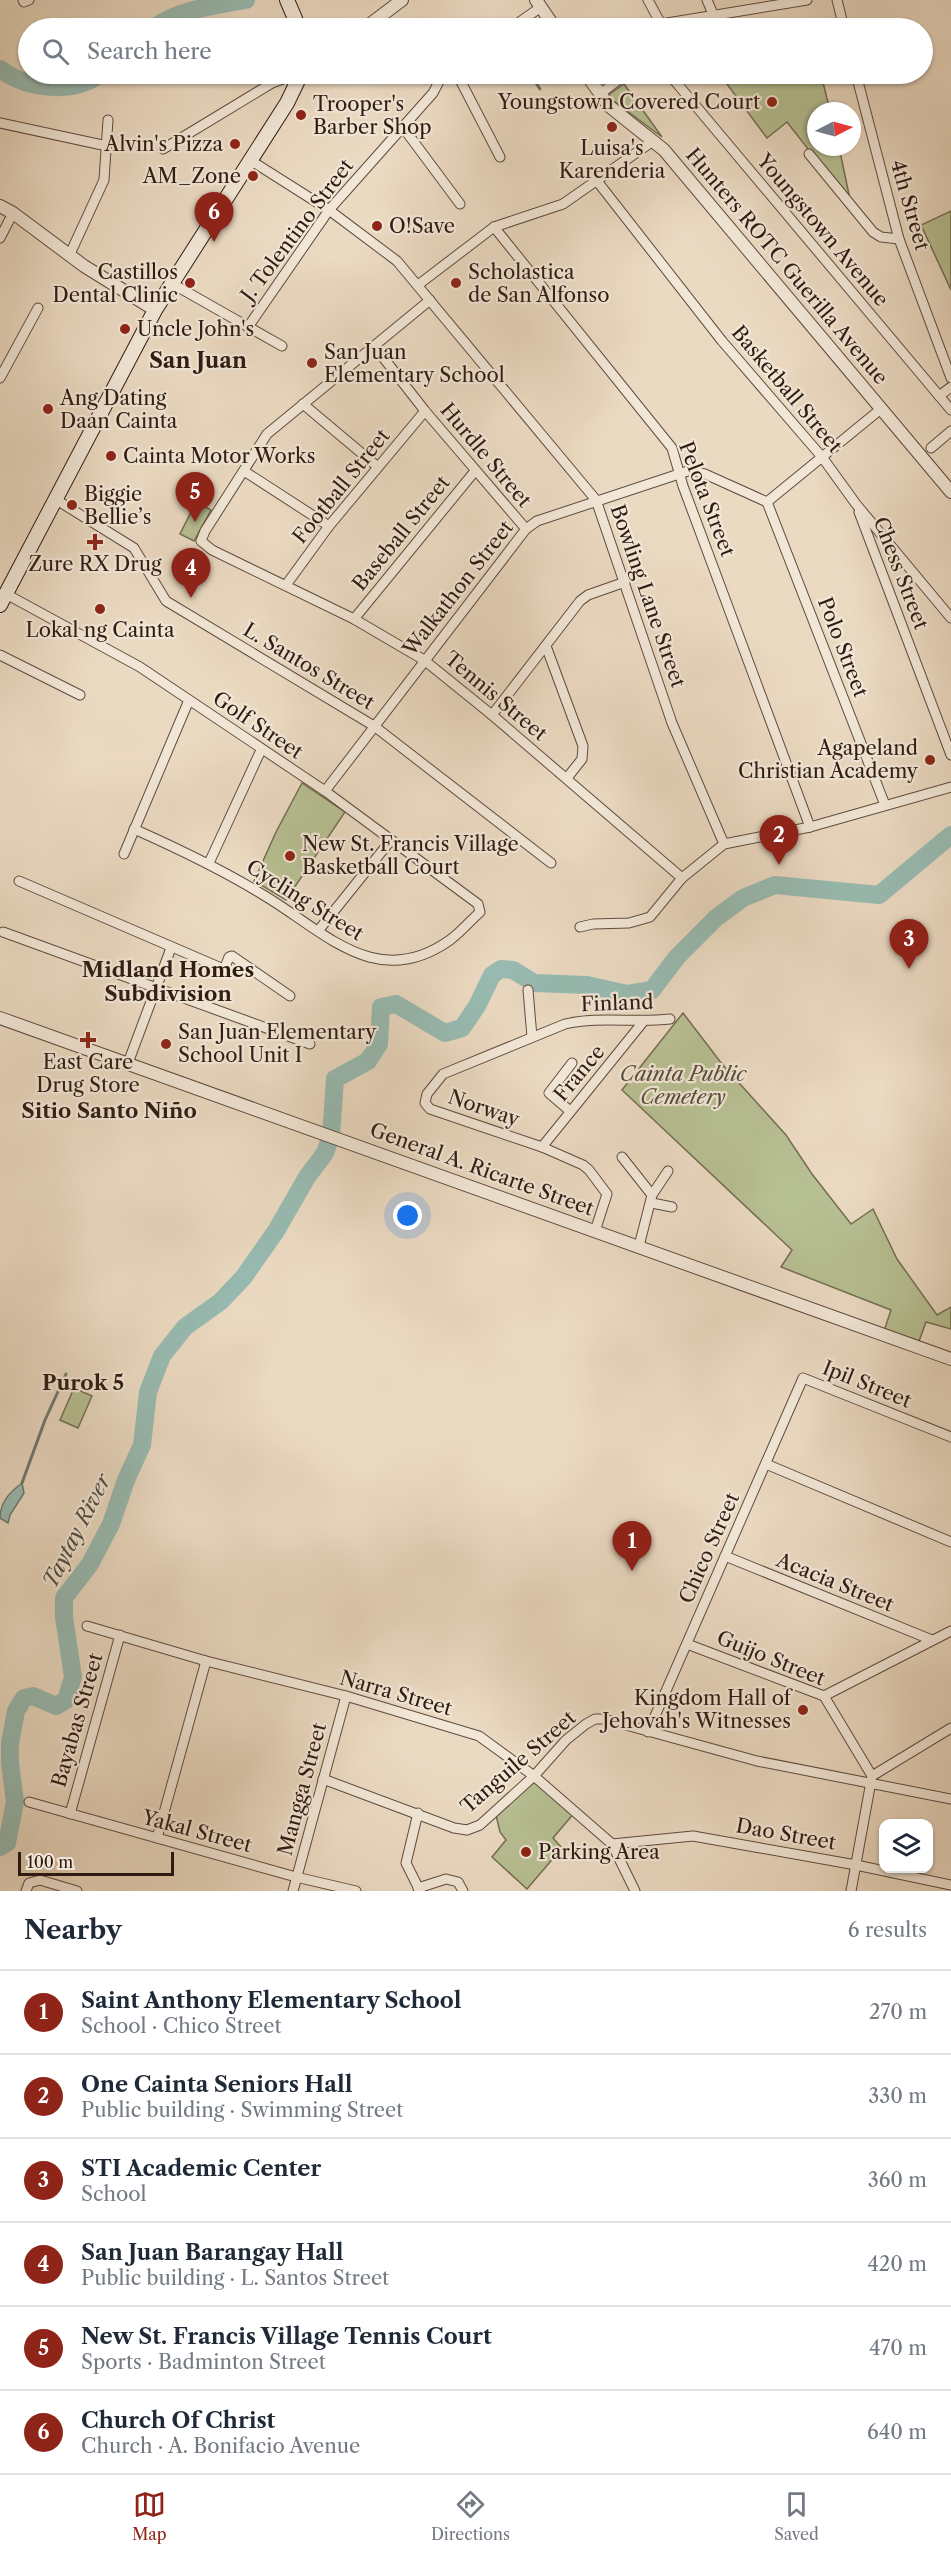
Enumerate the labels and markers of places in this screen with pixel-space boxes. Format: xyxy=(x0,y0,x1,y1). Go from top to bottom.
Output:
place label: Youngstown Covered Court xyxy=(497,90,760,114)
place label: Trooper's Barber Shop xyxy=(313,92,432,139)
marker: Youngstown Covered Court xyxy=(765,95,779,109)
marker: Trooper's Barber Shop xyxy=(294,108,308,122)
marker: Luisa's Karenderia xyxy=(605,120,619,134)
place label: Alvin's Pizza xyxy=(104,132,223,156)
place label: Luisa's Karenderia xyxy=(559,136,666,183)
marker: Alvin's Pizza xyxy=(228,137,242,151)
place label: AM_Zone xyxy=(142,164,241,188)
marker: AM_Zone xyxy=(246,169,260,183)
pin: 6 xyxy=(194,192,234,242)
place label: O!Save xyxy=(389,214,455,238)
marker: O!Save xyxy=(370,219,384,233)
place label: Castillos Dental Clinic xyxy=(53,260,178,307)
place label: Scholastica de San Alfonso xyxy=(468,260,610,307)
marker: Castillos Dental Clinic xyxy=(183,276,197,290)
marker: Scholastica de San Alfonso xyxy=(449,276,463,290)
place label: Uncle John's xyxy=(137,317,254,341)
marker: Uncle John's xyxy=(118,322,132,336)
place label: San Juan Elementary School xyxy=(324,340,505,387)
marker: San Juan Elementary School xyxy=(305,356,319,370)
place label: Ang Dating Daan Cainta xyxy=(59,386,178,433)
marker: Ang Dating Daan Cainta xyxy=(41,402,55,416)
place label: Cainta Motor Works xyxy=(123,444,315,468)
marker: Cainta Motor Works xyxy=(104,449,118,463)
pin: 5 xyxy=(176,472,214,522)
place label: Biggie Bellie’s xyxy=(84,482,151,529)
marker: Biggie Bellie’s xyxy=(65,498,79,512)
marker: Zure RX Drug xyxy=(88,535,102,549)
pin: 4 xyxy=(172,548,210,598)
place label: Zure RX Drug xyxy=(28,552,162,576)
marker: Lokal ng Cainta xyxy=(93,602,107,616)
place label: Lokal ng Cainta xyxy=(26,618,175,642)
place label: Agapeland Christian Academy xyxy=(738,736,919,783)
marker: Agapeland Christian Academy xyxy=(923,753,937,767)
pin: 2 xyxy=(760,816,798,865)
place label: New St. Francis Village Basketball Court xyxy=(302,832,519,879)
marker: New St. Francis Village Basketball Court xyxy=(283,849,297,863)
pin: 3 xyxy=(890,920,928,969)
place label: San Juan Elementary School Unit I xyxy=(178,1020,377,1067)
marker: East Care Drug Store xyxy=(81,1033,95,1047)
marker: San Juan Elementary School Unit I xyxy=(159,1037,173,1051)
place label: East Care Drug Store xyxy=(36,1050,140,1097)
pin: 1 xyxy=(612,1522,652,1571)
place label: Kingdom Hall of Jehovah's Witnesses xyxy=(599,1686,794,1733)
marker: Kingdom Hall of Jehovah's Witnesses xyxy=(796,1703,810,1717)
place label: Parking Area xyxy=(538,1840,660,1864)
marker: Parking Area xyxy=(519,1845,533,1859)

